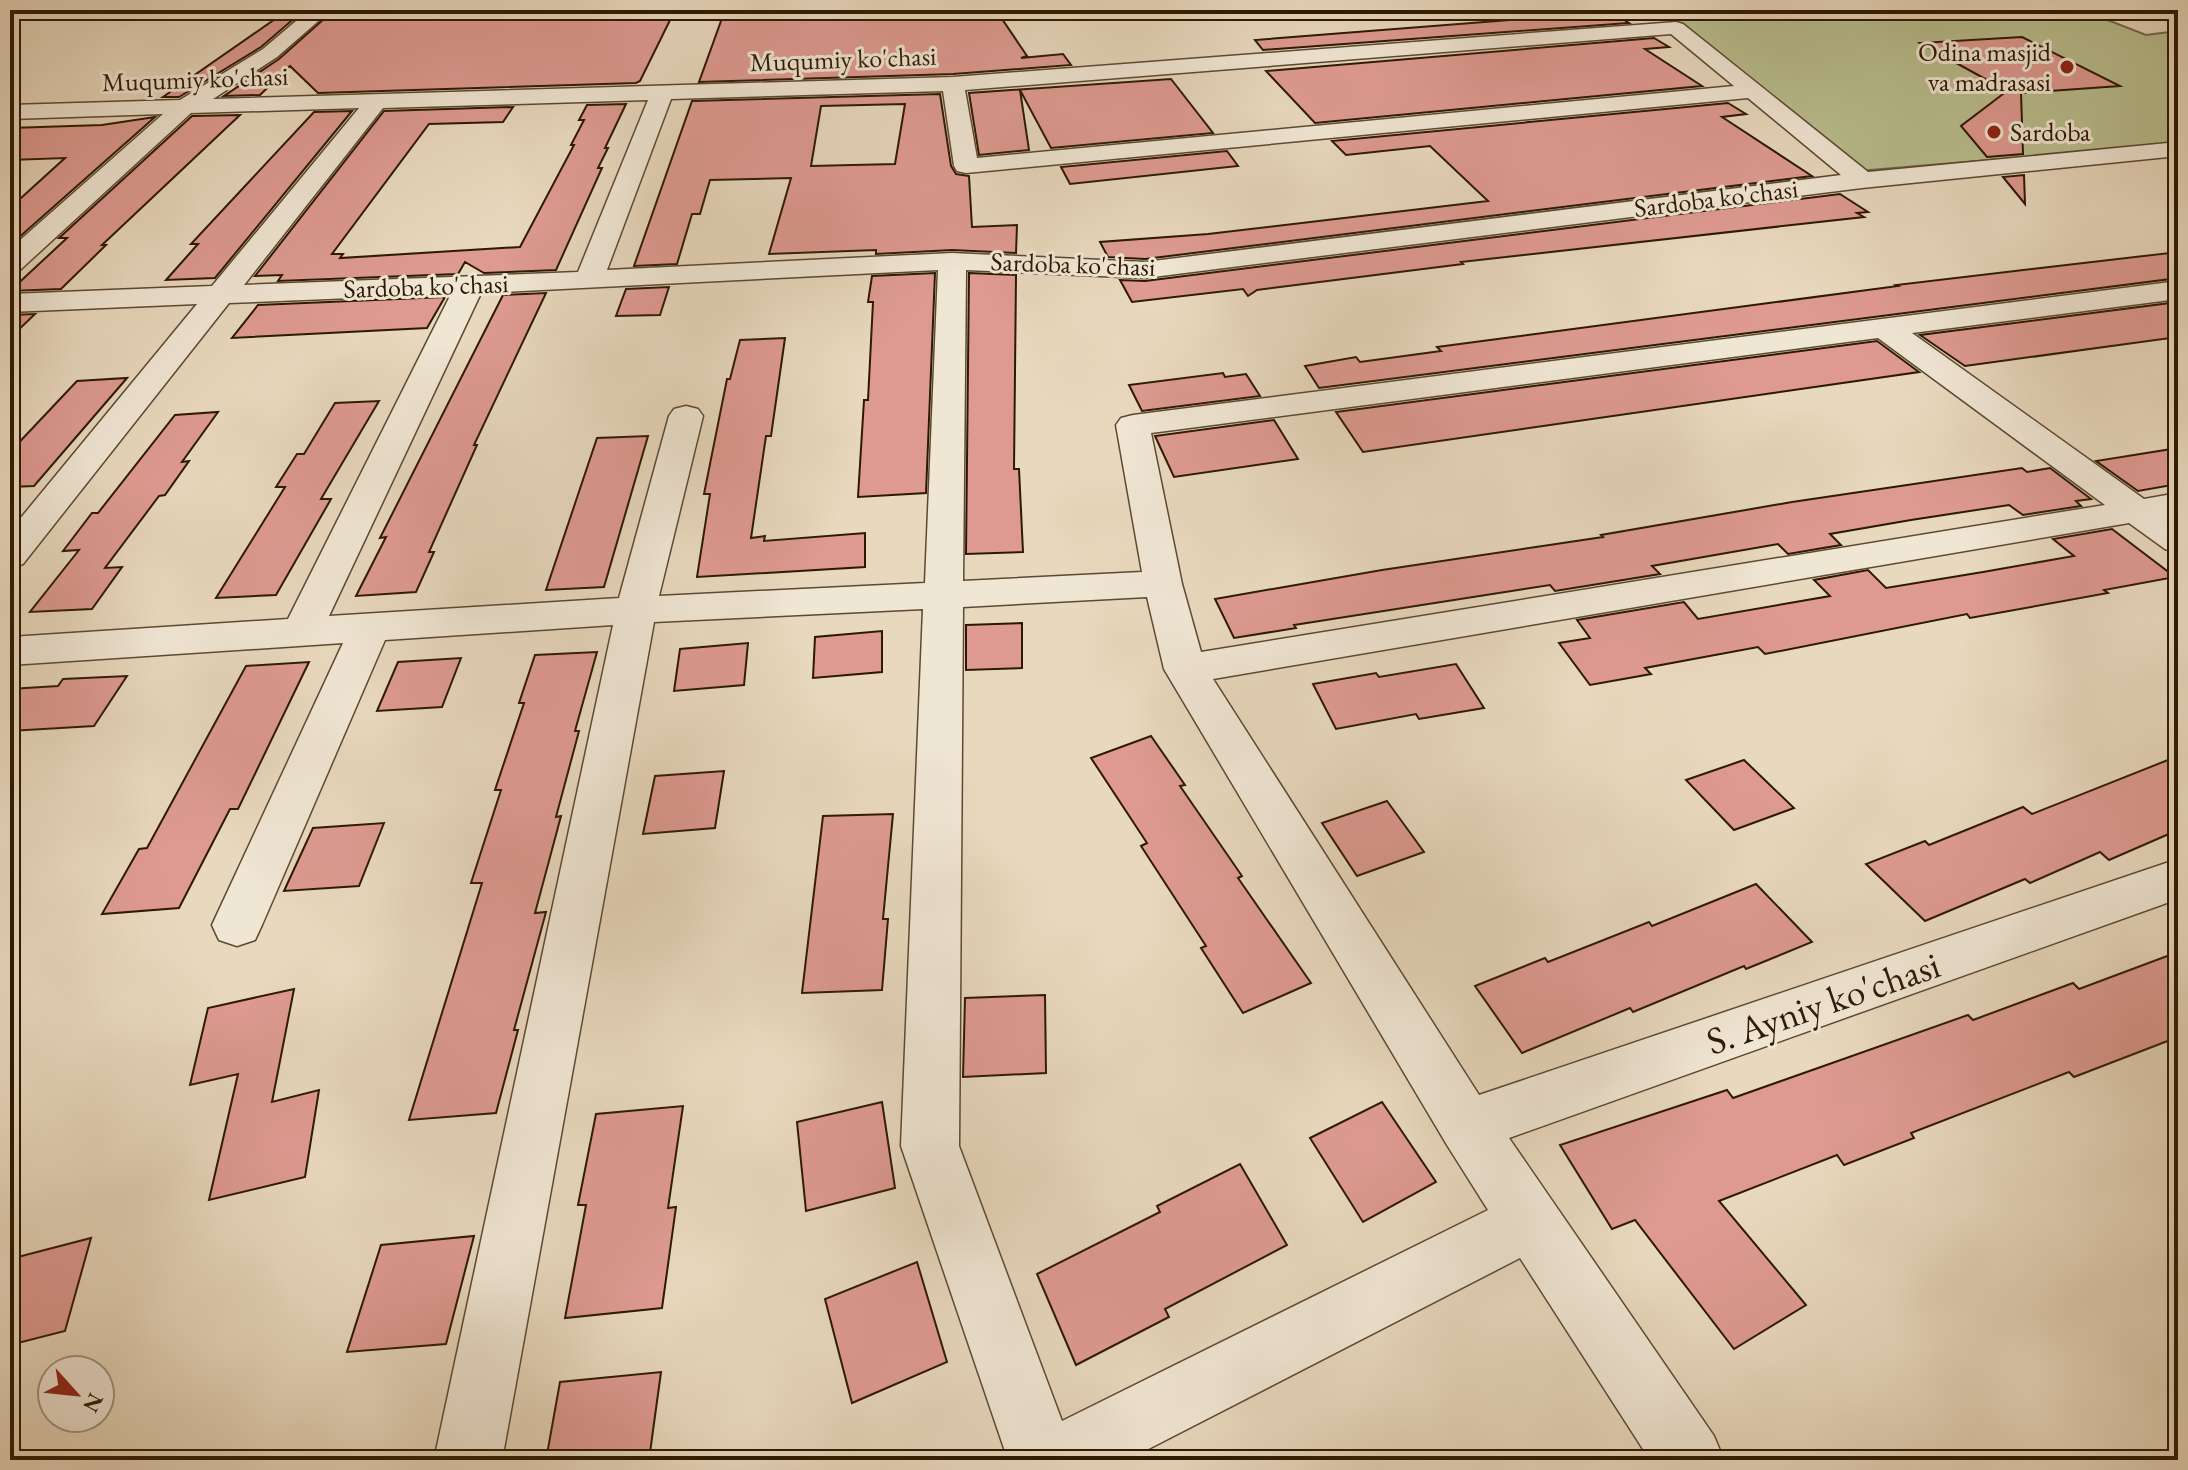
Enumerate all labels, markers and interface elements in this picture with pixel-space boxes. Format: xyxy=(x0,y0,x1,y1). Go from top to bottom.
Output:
place label: Odina masjid va madrasasi xyxy=(1918,35,2052,99)
street label: Muqumiy ko'chasi xyxy=(749,39,937,79)
marker: Odina masjid va madrasasi xyxy=(2058,58,2076,76)
street label: Muqumiy ko'chasi xyxy=(101,59,289,99)
place label: Sardoba xyxy=(2010,115,2091,149)
marker: Sardoba xyxy=(1985,123,2003,141)
street label: Sardoba ko'chasi xyxy=(1632,171,1800,225)
street label: Sardoba ko'chasi xyxy=(990,244,1156,284)
street label: Sardoba ko'chasi xyxy=(343,266,509,306)
street label: S. Ayniy ko'chasi xyxy=(1700,940,1946,1065)
north arrow xyxy=(36,1354,116,1434)
text: N xyxy=(76,1388,110,1418)

